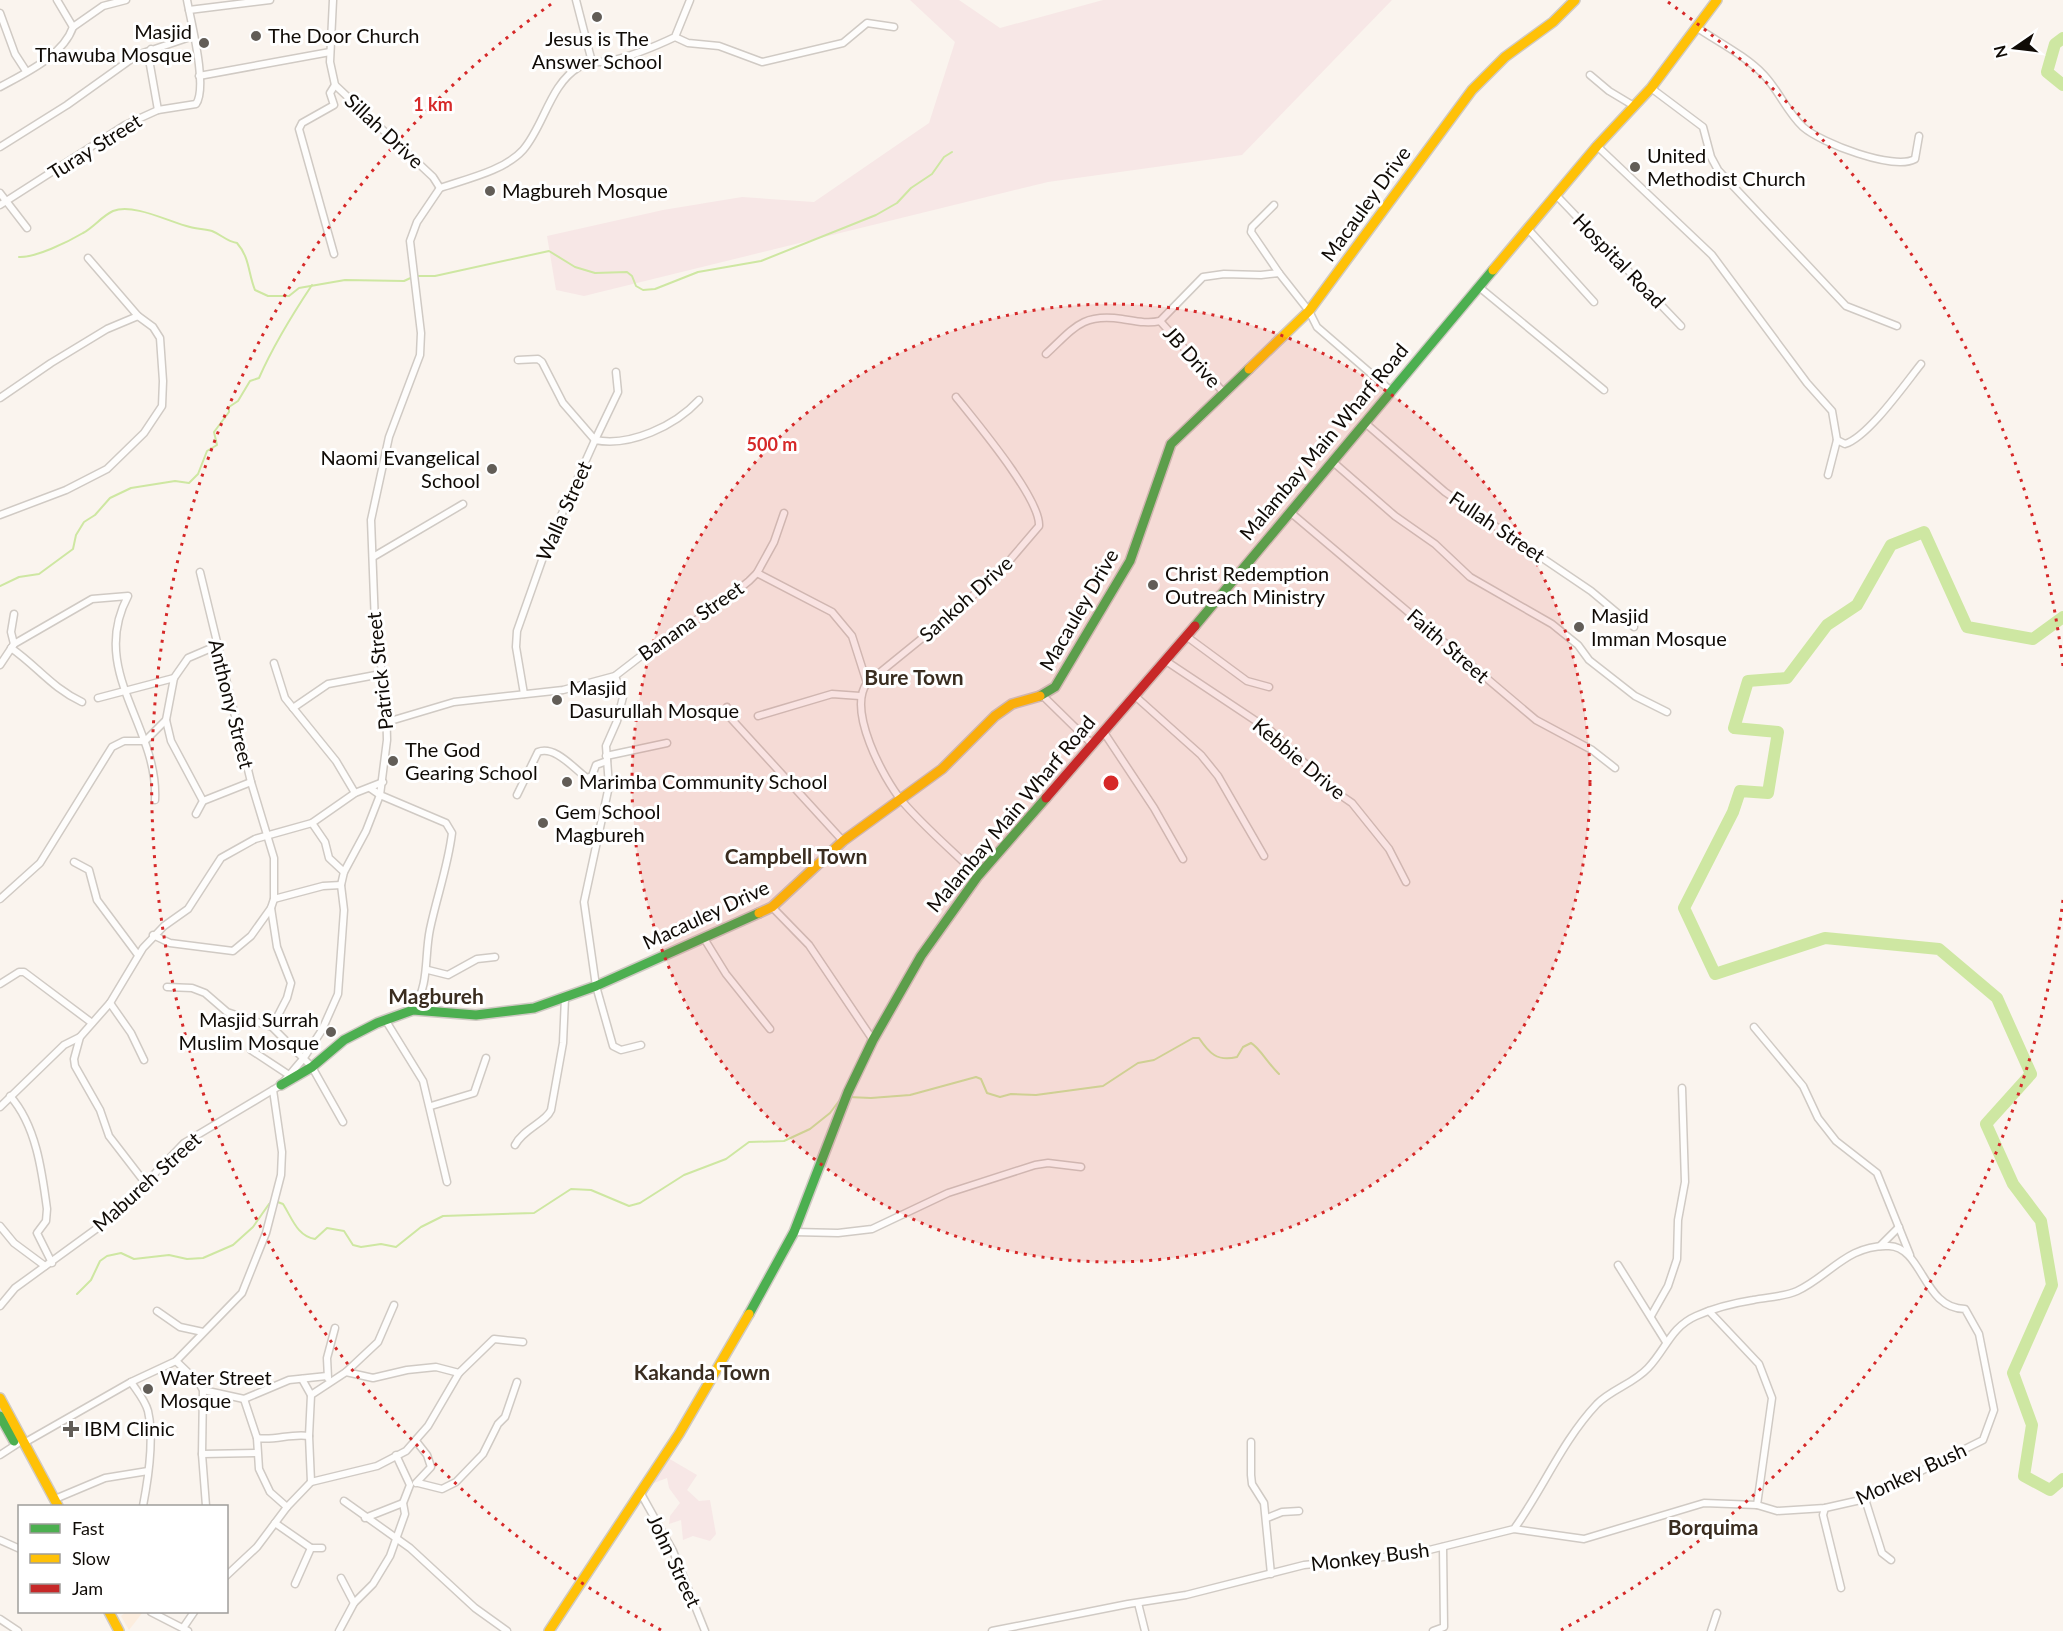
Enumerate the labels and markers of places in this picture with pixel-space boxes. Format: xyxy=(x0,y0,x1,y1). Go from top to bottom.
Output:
marker: Jesus is The Answer School xyxy=(590,10,604,24)
place label: Masjid Thawuba Mosque xyxy=(35,19,192,66)
place label: The Door Church xyxy=(268,23,419,47)
place label: Jesus is The Answer School xyxy=(532,26,662,73)
marker: The Door Church xyxy=(249,29,263,43)
marker: Masjid Thawuba Mosque xyxy=(197,36,211,50)
place label: United Methodist Church xyxy=(1647,143,1806,190)
marker: United Methodist Church xyxy=(1628,160,1642,174)
place label: Magbureh Mosque xyxy=(502,178,668,202)
marker: Magbureh Mosque xyxy=(483,184,497,198)
place label: Naomi Evangelical School xyxy=(321,445,480,492)
marker: Naomi Evangelical School xyxy=(485,462,499,476)
place label: Christ Redemption Outreach Ministry xyxy=(1165,561,1329,608)
marker: Christ Redemption Outreach Ministry xyxy=(1146,578,1160,592)
place label: Masjid Imman Mosque xyxy=(1591,603,1727,650)
marker: Masjid Imman Mosque xyxy=(1572,620,1586,634)
place label: Masjid Dasurullah Mosque xyxy=(569,675,739,722)
marker: Masjid Dasurullah Mosque xyxy=(550,693,564,707)
place label: The God Gearing School xyxy=(405,737,538,784)
marker: The God Gearing School xyxy=(386,754,400,768)
place label: Marimba Community School xyxy=(579,769,828,793)
centre of rings xyxy=(1101,773,1121,793)
marker: Marimba Community School xyxy=(560,775,574,789)
place label: Gem School Magbureh xyxy=(555,799,661,846)
marker: Gem School Magbureh xyxy=(536,816,550,830)
place label: Masjid Surrah Muslim Mosque xyxy=(179,1007,319,1054)
marker: Masjid Surrah Muslim Mosque xyxy=(324,1025,338,1039)
place label: Water Street Mosque xyxy=(160,1365,272,1412)
marker: Water Street Mosque xyxy=(141,1382,155,1396)
place label: IBM Clinic xyxy=(84,1416,175,1440)
marker: IBM Clinic xyxy=(62,1420,80,1438)

